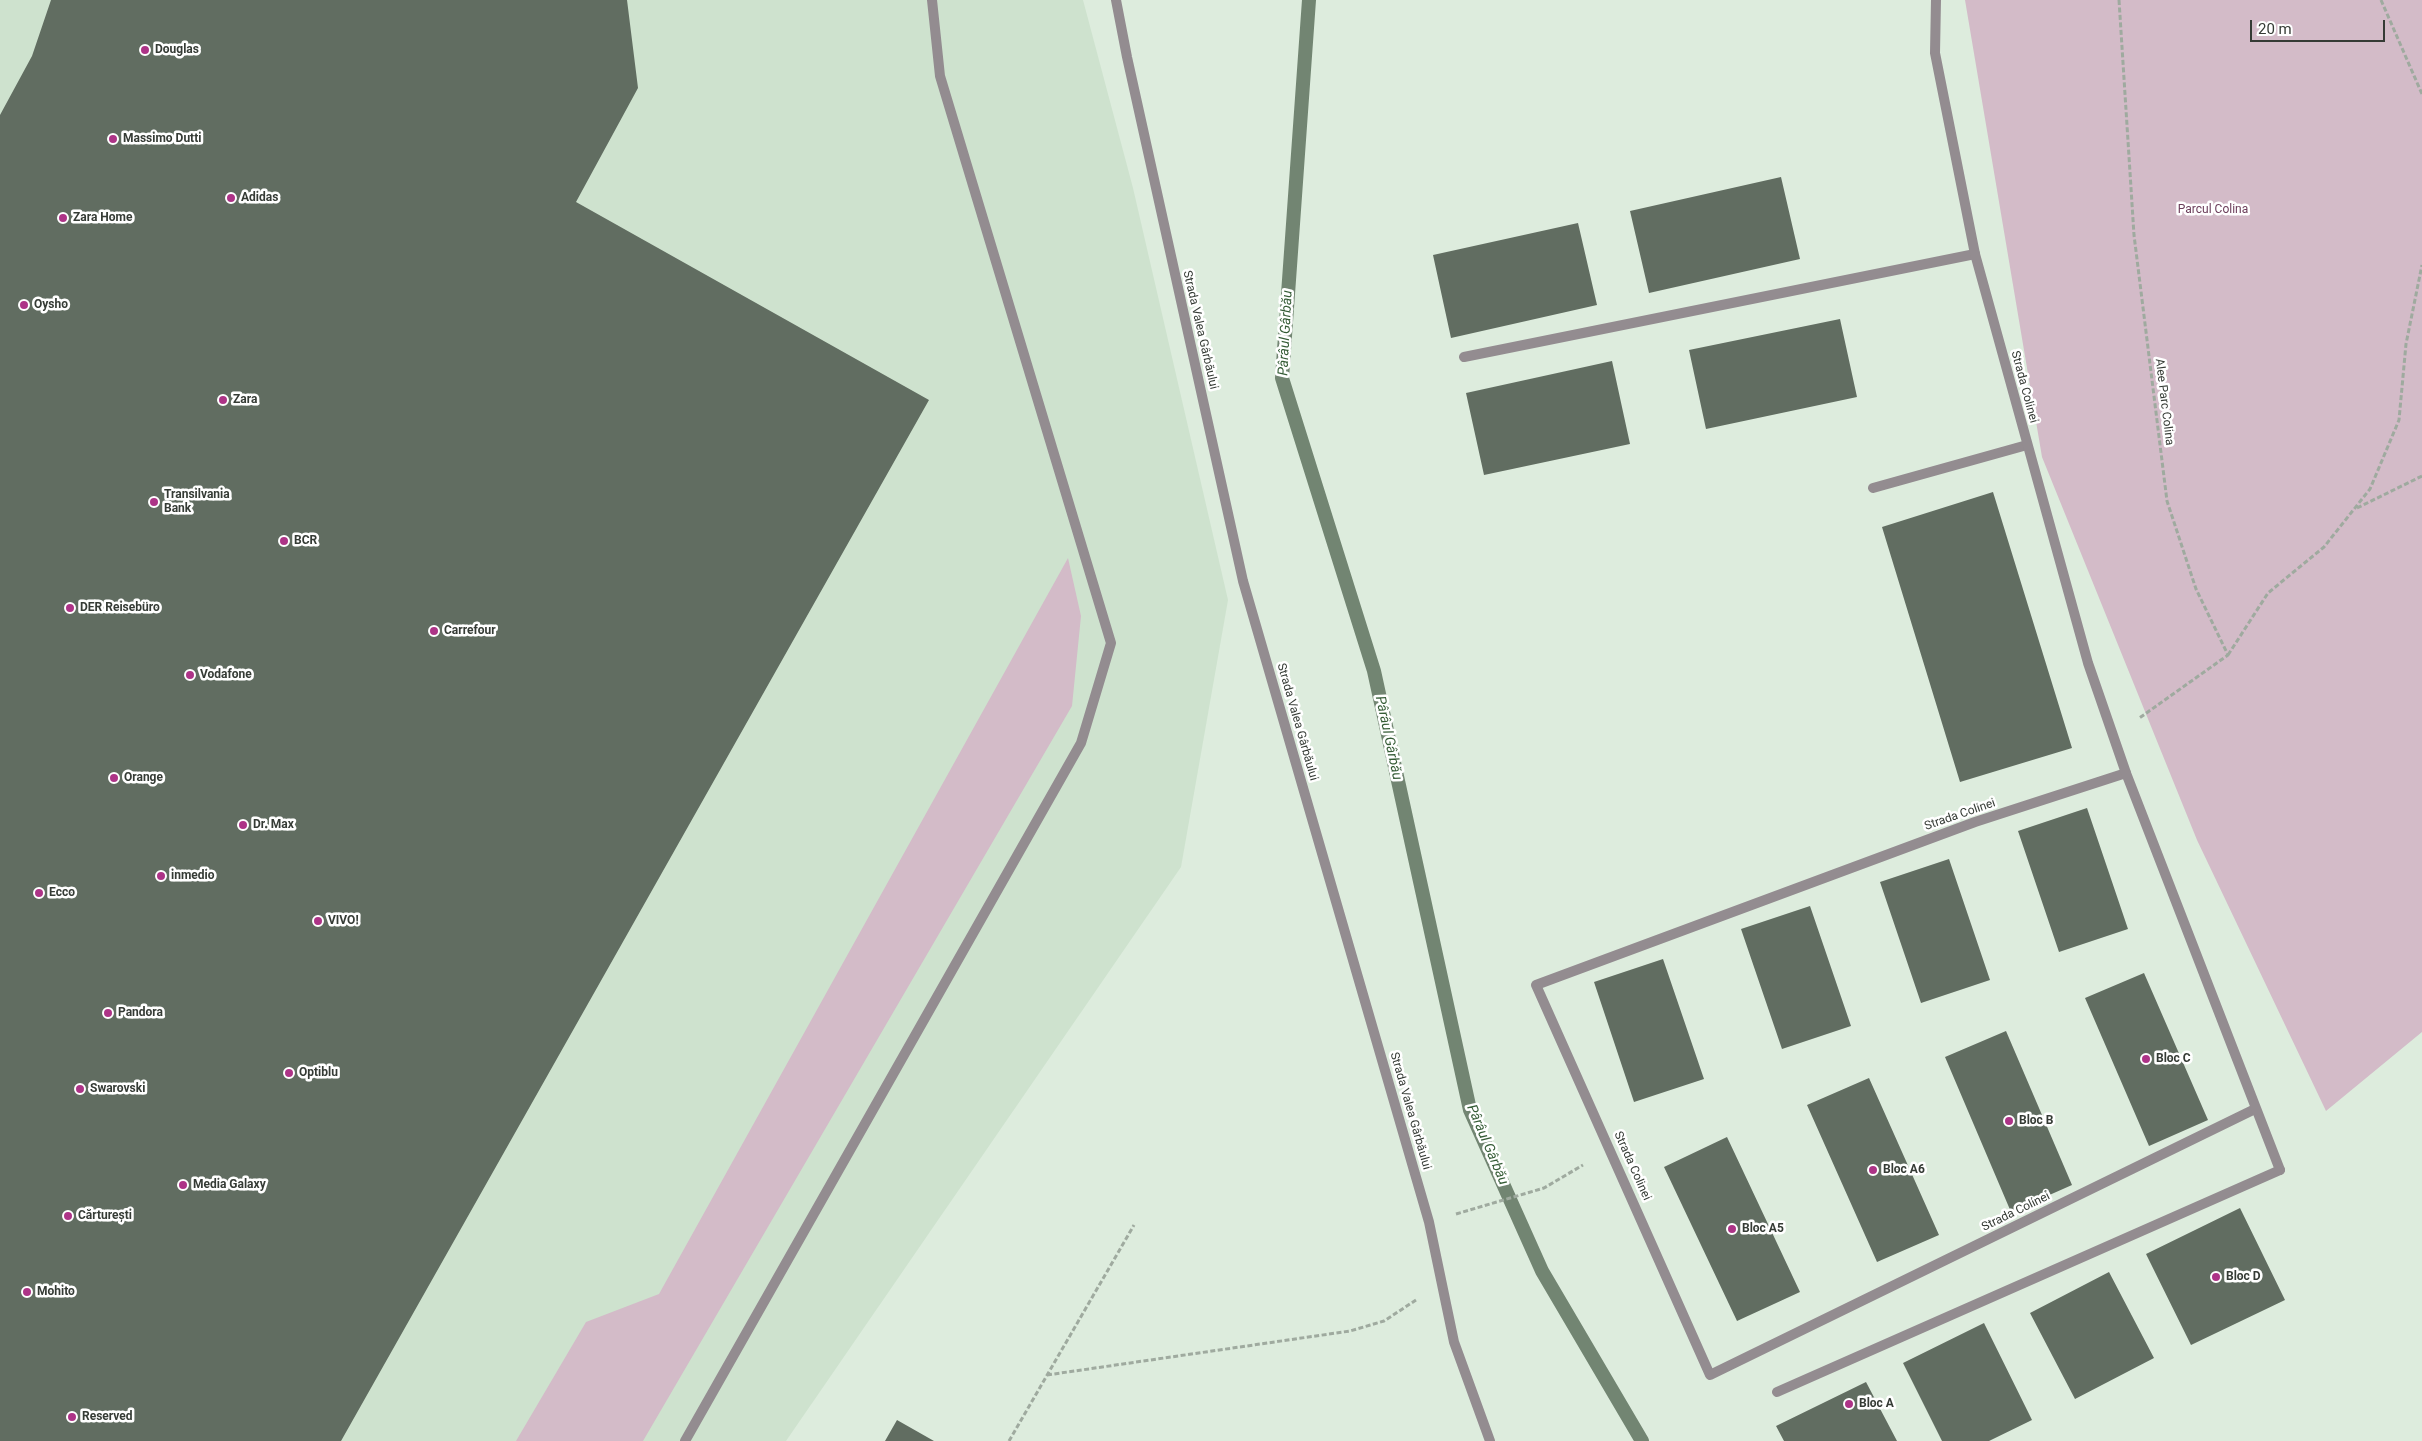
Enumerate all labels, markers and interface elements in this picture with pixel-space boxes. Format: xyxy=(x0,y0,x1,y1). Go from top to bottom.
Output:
scale bar xyxy=(2252,10,2387,42)
text: 20 m xyxy=(2258,20,2292,38)
place label: Douglas xyxy=(155,43,199,57)
marker: Douglas xyxy=(139,44,151,56)
place label: Massimo Dutti xyxy=(123,132,201,146)
marker: Massimo Dutti xyxy=(107,133,119,145)
place label: Adidas xyxy=(241,191,278,205)
marker: Adidas xyxy=(225,192,237,204)
park label: Parcul Colina xyxy=(2178,203,2248,217)
place label: Zara Home xyxy=(73,211,132,225)
marker: Zara Home xyxy=(57,212,69,224)
street label: Strada Valea Gârbăului xyxy=(1179,269,1221,391)
water label: Pârâul Gârbău xyxy=(1275,290,1297,376)
place label: Oysho xyxy=(34,298,68,312)
marker: Oysho xyxy=(18,299,30,311)
street label: Strada Colinei xyxy=(2007,349,2041,425)
street label: Alee Parc Colina xyxy=(2152,358,2176,446)
place label: Zara xyxy=(233,393,257,407)
marker: Zara xyxy=(217,394,229,406)
place label: Transilvania Bank xyxy=(164,488,230,516)
marker: Transilvania Bank xyxy=(148,496,160,508)
place label: BCR xyxy=(294,534,317,548)
marker: BCR xyxy=(278,535,290,547)
place label: DER Reisebüro xyxy=(80,601,160,615)
marker: DER Reisebüro xyxy=(64,602,76,614)
place label: Carrefour xyxy=(444,624,496,638)
marker: Carrefour xyxy=(428,625,440,637)
street label: Strada Valea Gârbăului xyxy=(1273,662,1321,782)
place label: Vodafone xyxy=(200,668,252,682)
marker: Vodafone xyxy=(184,669,196,681)
water label: Pârâul Gârbău xyxy=(1371,694,1405,782)
place label: Orange xyxy=(124,771,163,785)
marker: Orange xyxy=(108,772,120,784)
street label: Strada Colinei xyxy=(1923,796,1997,834)
place label: Dr. Max xyxy=(253,818,294,832)
marker: Dr. Max xyxy=(237,819,249,831)
place label: inmedio xyxy=(171,869,214,883)
marker: inmedio xyxy=(155,870,167,882)
place label: Ecco xyxy=(49,886,75,900)
marker: Ecco xyxy=(33,887,45,899)
place label: VIVO! xyxy=(328,914,359,928)
marker: VIVO! xyxy=(312,915,324,927)
place label: Pandora xyxy=(118,1006,163,1020)
marker: Pandora xyxy=(102,1007,114,1019)
street label: Strada Valea Gârbăului xyxy=(1386,1051,1434,1171)
place label: Bloc C xyxy=(2156,1052,2191,1066)
marker: Bloc C xyxy=(2140,1053,2152,1065)
place label: Optiblu xyxy=(299,1066,338,1080)
marker: Optiblu xyxy=(283,1067,295,1079)
place label: Swarovski xyxy=(90,1082,145,1096)
marker: Swarovski xyxy=(74,1083,86,1095)
water label: Pârâul Gârbău xyxy=(1463,1102,1511,1188)
place label: Bloc B xyxy=(2019,1114,2054,1128)
marker: Bloc B xyxy=(2003,1115,2015,1127)
street label: Strada Colinei xyxy=(1610,1129,1654,1203)
place label: Bloc A6 xyxy=(1883,1163,1925,1177)
marker: Bloc A6 xyxy=(1867,1164,1879,1176)
place label: Media Galaxy xyxy=(193,1178,266,1192)
marker: Media Galaxy xyxy=(177,1179,189,1191)
street label: Strada Colinei xyxy=(1980,1189,2052,1235)
place label: Cărturești xyxy=(78,1209,132,1223)
marker: Cărturești xyxy=(62,1210,74,1222)
place label: Bloc A5 xyxy=(1742,1222,1784,1236)
marker: Bloc A5 xyxy=(1726,1223,1738,1235)
place label: Bloc D xyxy=(2226,1270,2261,1284)
marker: Bloc D xyxy=(2210,1271,2222,1283)
place label: Mohito xyxy=(37,1285,75,1299)
marker: Mohito xyxy=(21,1286,33,1298)
place label: Bloc A xyxy=(1859,1397,1894,1411)
marker: Bloc A xyxy=(1843,1398,1855,1410)
place label: Reserved xyxy=(82,1410,133,1424)
marker: Reserved xyxy=(66,1411,78,1423)

